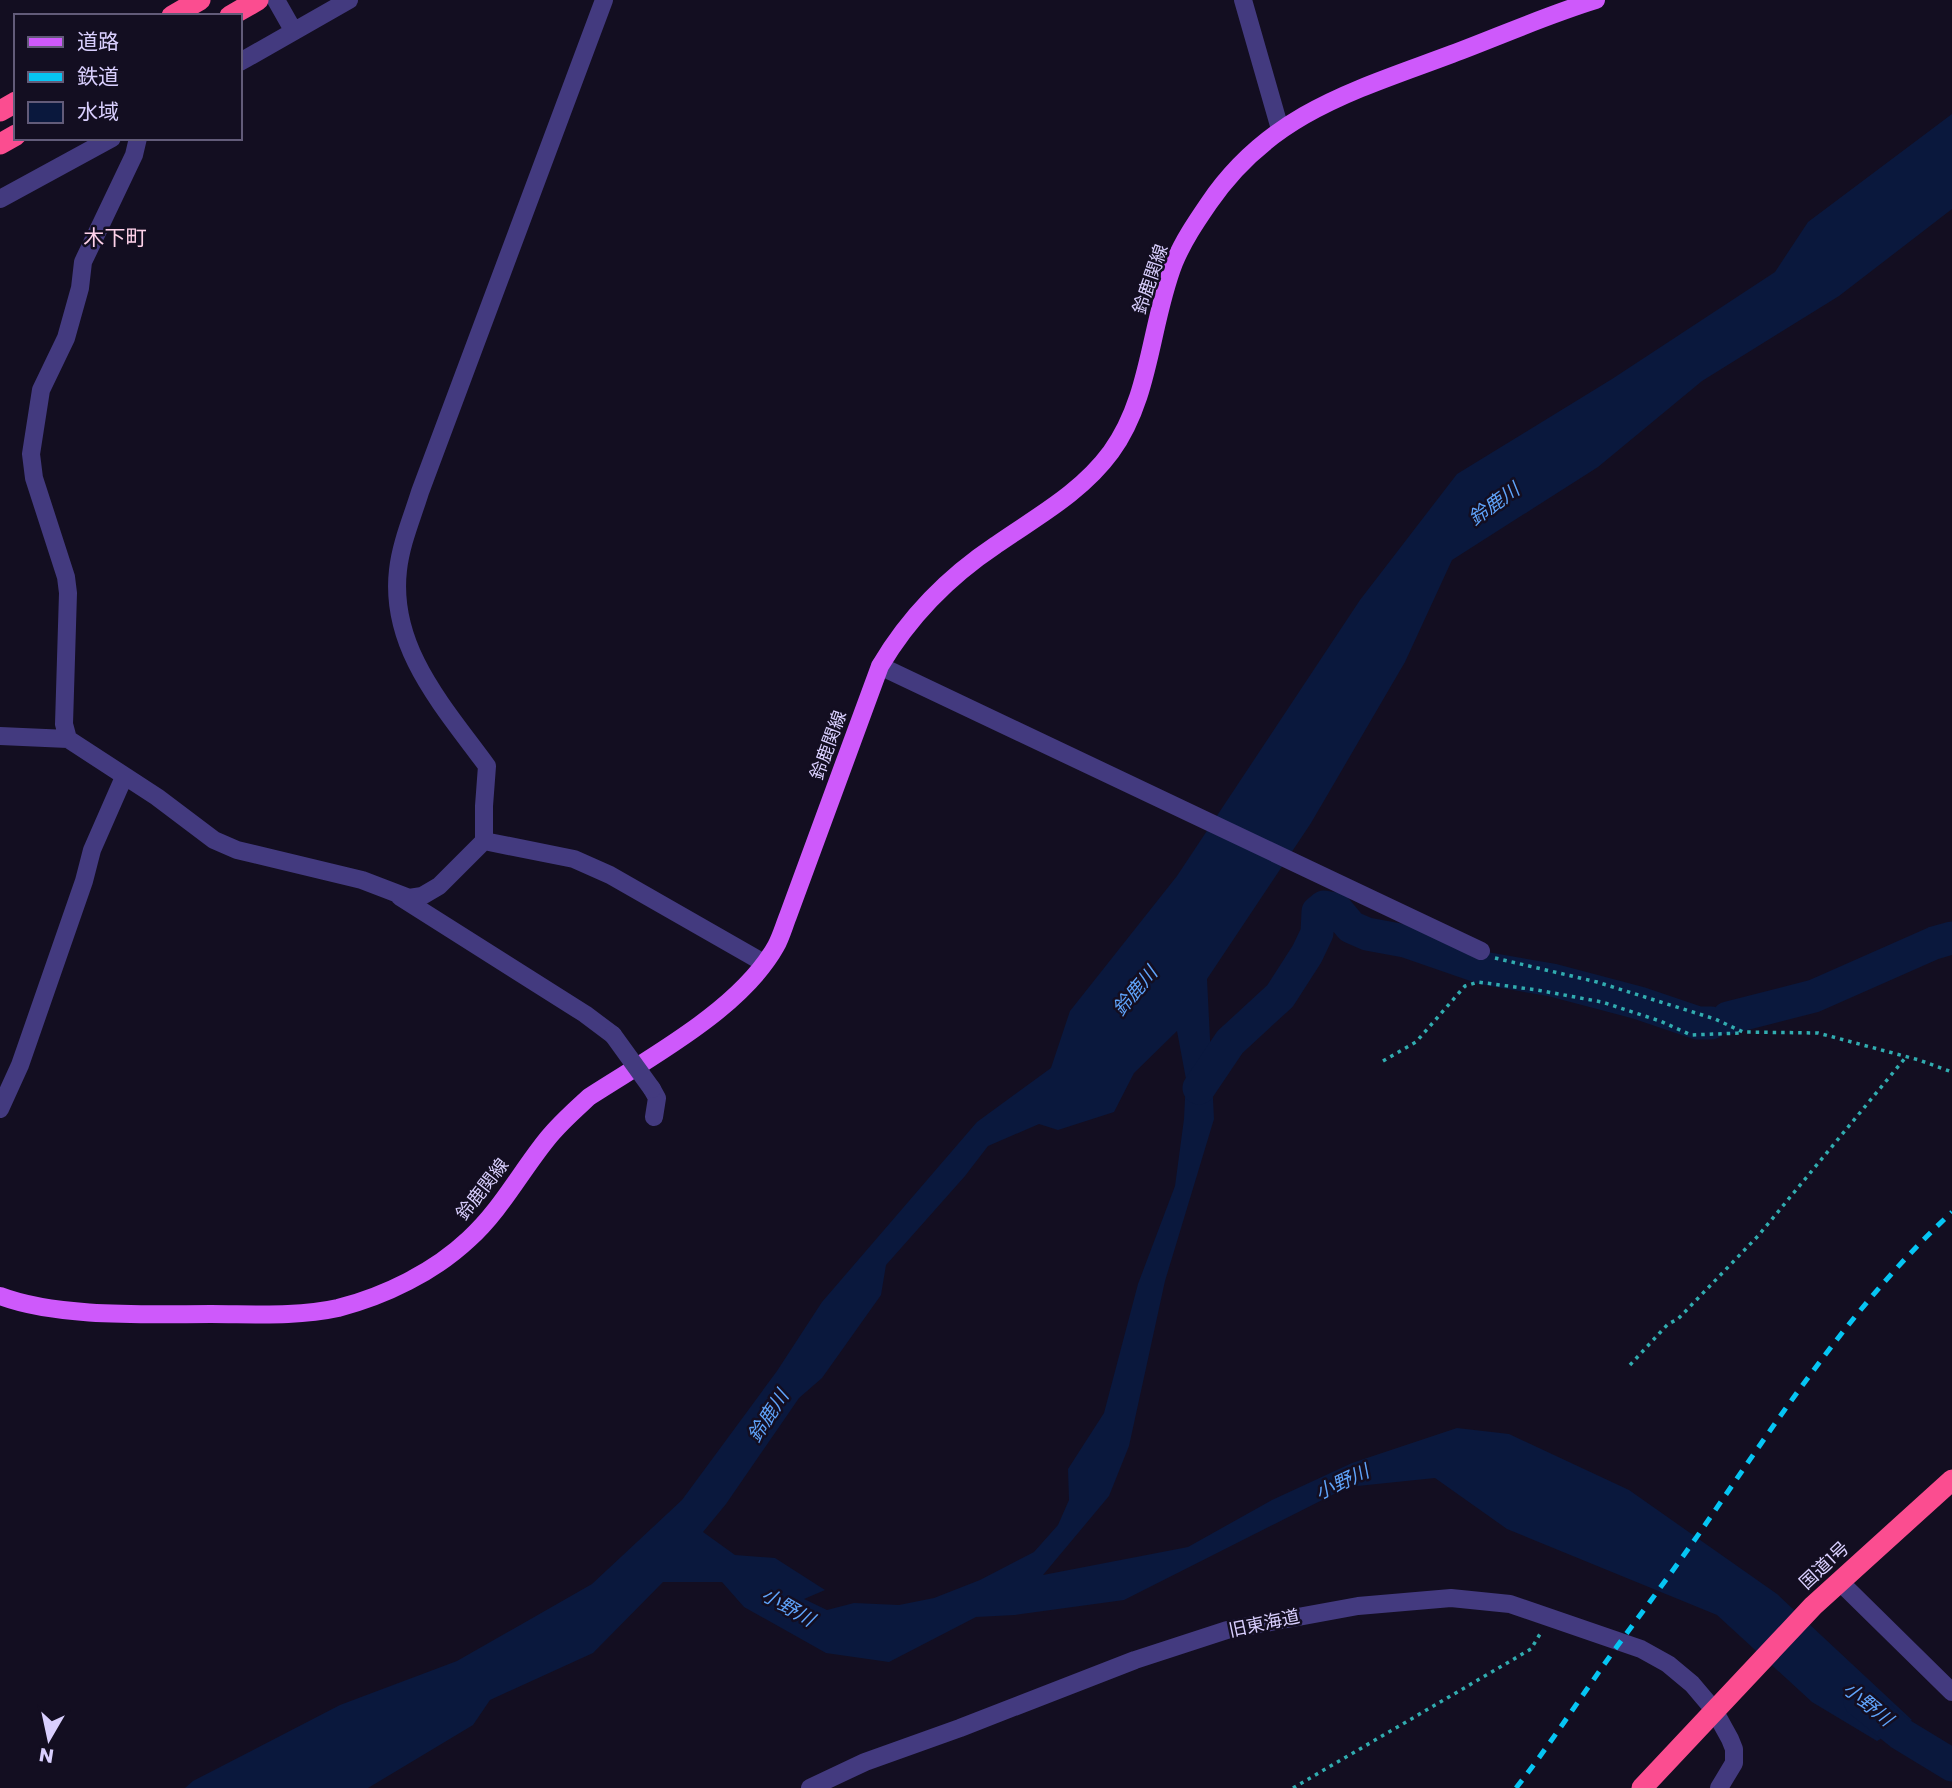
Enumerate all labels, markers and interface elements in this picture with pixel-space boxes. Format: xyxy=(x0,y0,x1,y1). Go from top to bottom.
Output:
legend xyxy=(14,14,242,140)
text: 道路 xyxy=(77,27,119,56)
text: 鉄道 xyxy=(77,62,119,91)
text: 水域 xyxy=(77,97,119,126)
district label: 木下町 xyxy=(84,223,147,252)
street label: 鈴鹿関線 xyxy=(1126,241,1174,317)
water label: 鈴鹿川 xyxy=(1463,475,1527,532)
street label: 鈴鹿関線 xyxy=(804,707,852,783)
water label: 鈴鹿川 xyxy=(1106,959,1165,1022)
street label: 鈴鹿関線 xyxy=(450,1153,514,1225)
water label: 鈴鹿川 xyxy=(741,1383,796,1447)
water label: 小野川 xyxy=(1310,1457,1375,1506)
street label: 国道1号 xyxy=(1794,1535,1854,1595)
water label: 小野川 xyxy=(757,1581,821,1634)
street label: 旧東海道 xyxy=(1226,1603,1302,1643)
water label: 小野川 xyxy=(1837,1676,1900,1734)
north arrow xyxy=(14,1704,84,1774)
text: N xyxy=(37,1741,56,1770)

